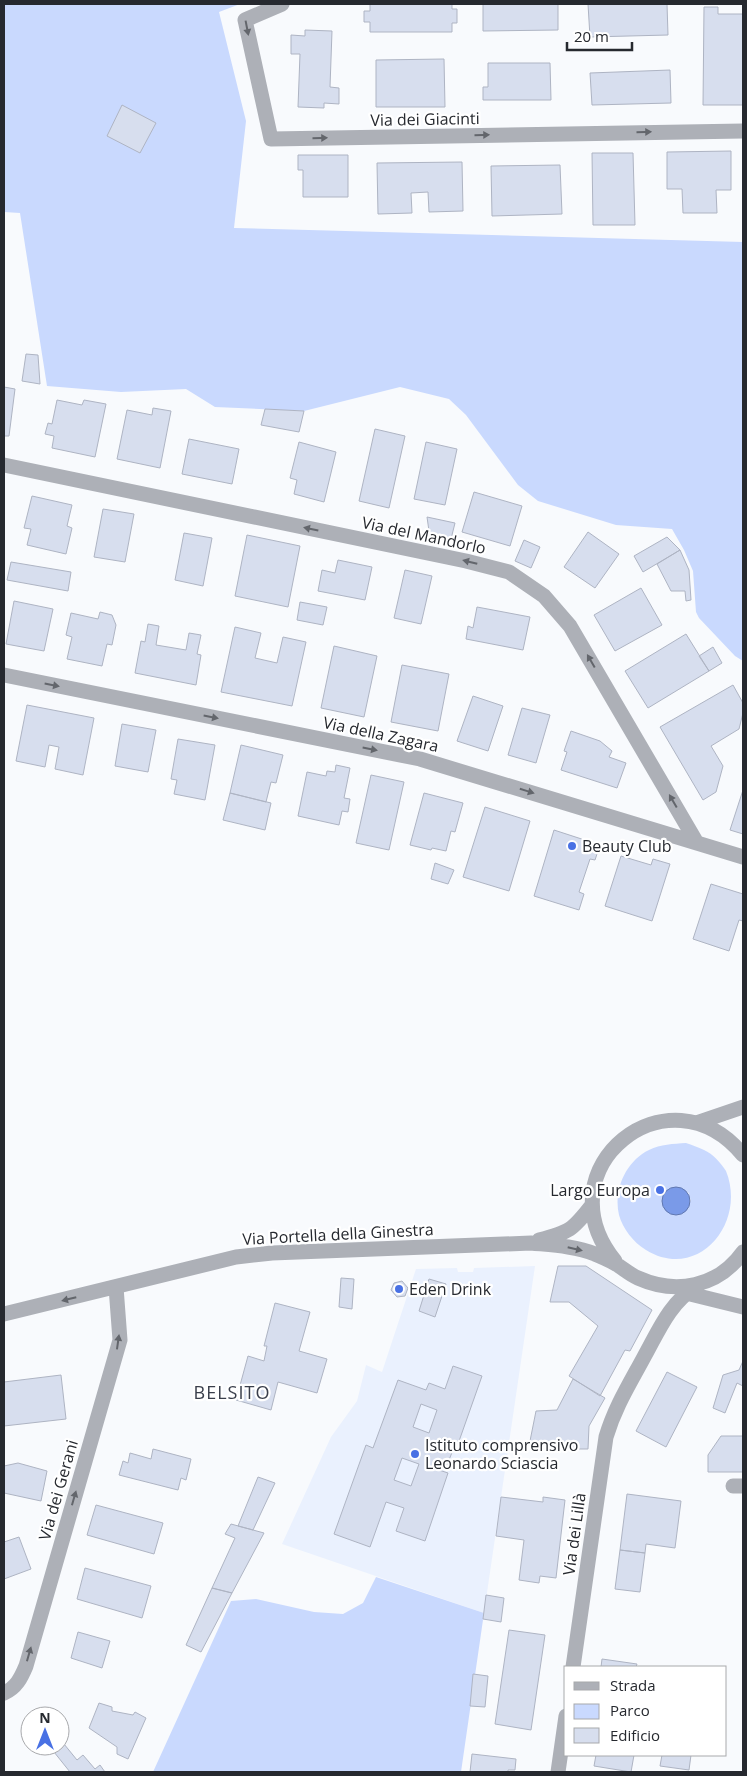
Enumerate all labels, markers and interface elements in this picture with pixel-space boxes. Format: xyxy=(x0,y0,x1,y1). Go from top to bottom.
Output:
one-way arrow xyxy=(243,20,251,36)
scale bar xyxy=(567,20,632,52)
text: 20 m xyxy=(574,26,609,46)
street label: Via dei Giacinti xyxy=(370,107,480,131)
one-way arrow xyxy=(637,128,653,136)
one-way arrow xyxy=(474,131,490,139)
one-way arrow xyxy=(312,134,328,142)
street label: Via del Mandorlo xyxy=(360,511,488,559)
one-way arrow xyxy=(304,525,319,533)
one-way arrow xyxy=(463,558,478,566)
one-way arrow xyxy=(586,654,595,667)
one-way arrow xyxy=(44,681,60,689)
street label: Via della Zagara xyxy=(321,711,441,757)
one-way arrow xyxy=(203,713,219,721)
one-way arrow xyxy=(363,745,379,753)
one-way arrow xyxy=(519,788,534,796)
one-way arrow xyxy=(668,794,677,808)
place label: Beauty Club xyxy=(582,835,672,857)
marker: Beauty Club xyxy=(566,840,578,852)
place label: Largo Europa xyxy=(550,1179,650,1201)
marker: Largo Europa xyxy=(654,1184,666,1196)
street label: Via Portella della Ginestra xyxy=(242,1218,434,1250)
one-way arrow xyxy=(568,1245,583,1253)
place label: Eden Drink xyxy=(409,1278,492,1300)
marker: Eden Drink xyxy=(393,1283,405,1295)
one-way arrow xyxy=(61,1295,76,1303)
one-way arrow xyxy=(114,1333,122,1349)
district label: BELSITO xyxy=(194,1380,270,1404)
place label: Istituto comprensivo Leonardo Sciascia xyxy=(425,1434,578,1474)
street label: Via dei Gerani xyxy=(33,1437,83,1543)
marker: Istituto comprensivo Leonardo Sciascia xyxy=(409,1448,421,1460)
one-way arrow xyxy=(71,1490,79,1505)
street label: Via dei Lillà xyxy=(557,1491,591,1577)
one-way arrow xyxy=(26,1647,34,1662)
legend xyxy=(564,1666,727,1756)
text: Strada xyxy=(610,1675,656,1695)
text: Parco xyxy=(610,1700,650,1720)
north arrow xyxy=(20,1706,70,1756)
text: N xyxy=(39,1708,51,1727)
text: Edificio xyxy=(610,1725,660,1745)

